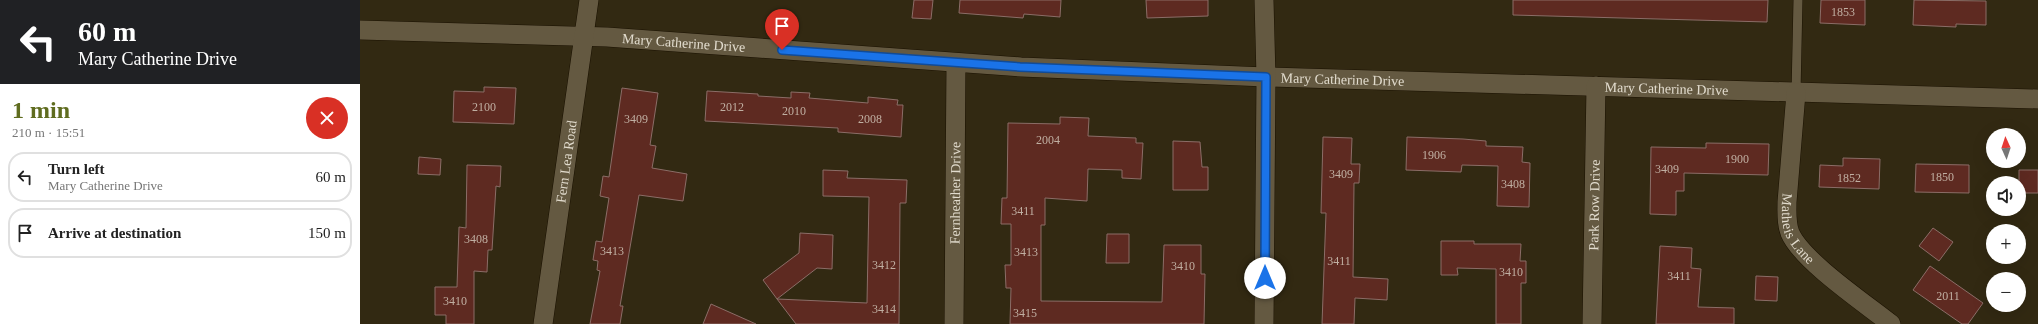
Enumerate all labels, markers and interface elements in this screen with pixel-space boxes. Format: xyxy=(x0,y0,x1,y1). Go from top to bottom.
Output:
house number: 1853 xyxy=(1831,5,1855,19)
pin xyxy=(765,9,799,50)
icon: arrive xyxy=(771,15,793,37)
icon: left xyxy=(12,16,64,68)
text: 60 m xyxy=(78,16,136,47)
street label: Mary Catherine Drive xyxy=(621,31,746,55)
text: Mary Catherine Drive xyxy=(78,49,237,69)
street label: Mary Catherine Drive xyxy=(1281,70,1405,89)
street label: Mary Catherine Drive xyxy=(1604,80,1728,98)
text: 1 min xyxy=(12,97,70,123)
button: close xyxy=(306,97,348,139)
house number: 2100 xyxy=(472,100,496,114)
house number: 2012 xyxy=(720,100,744,114)
house number: 2010 xyxy=(782,104,806,118)
house number: 3409 xyxy=(624,112,648,126)
house number: 2008 xyxy=(858,112,882,126)
street label: Fern Lea Road xyxy=(553,119,580,204)
text: 210 m · 15:51 xyxy=(12,125,85,140)
north arrow xyxy=(1986,128,2026,168)
map controls xyxy=(1986,128,2026,312)
house number: 2004 xyxy=(1036,133,1060,147)
street label: Fernheather Drive xyxy=(948,142,963,244)
house number: 1906 xyxy=(1422,148,1446,162)
house number: 1900 xyxy=(1725,152,1749,166)
street label: Park Row Drive xyxy=(1586,159,1603,251)
text: Turn left xyxy=(48,161,105,177)
house number: 3409 xyxy=(1655,162,1679,176)
icon: left xyxy=(14,166,36,188)
house number: 3409 xyxy=(1329,167,1353,181)
text: 60 m xyxy=(316,169,346,185)
house number: 1850 xyxy=(1930,170,1954,184)
house number: 1852 xyxy=(1837,171,1861,185)
button: sound xyxy=(1986,176,2026,216)
house number: 3408 xyxy=(1501,177,1525,191)
text: Mary Catherine Drive xyxy=(48,178,163,193)
street label: Matheis Lane xyxy=(1779,193,1817,267)
house number: 3411 xyxy=(1011,204,1035,218)
icon: arrive xyxy=(14,222,36,244)
button: + xyxy=(1986,224,2026,264)
text: Arrive at destination xyxy=(48,225,181,241)
text: 150 m xyxy=(308,225,346,241)
house number: 3408 xyxy=(464,232,488,246)
house number: 3413 xyxy=(600,244,624,258)
house number: 3413 xyxy=(1014,245,1038,259)
house number: 3411 xyxy=(1327,254,1351,268)
position arrow xyxy=(1244,257,1286,299)
house number: 3412 xyxy=(872,258,896,272)
house number: 3410 xyxy=(1171,259,1195,273)
house number: 3410 xyxy=(1499,265,1523,279)
house number: 3411 xyxy=(1667,269,1691,283)
button: − xyxy=(1986,272,2026,312)
house number: 2011 xyxy=(1936,289,1960,303)
house number: 3410 xyxy=(443,294,467,308)
house number: 3414 xyxy=(872,302,896,316)
house number: 3415 xyxy=(1013,306,1037,320)

